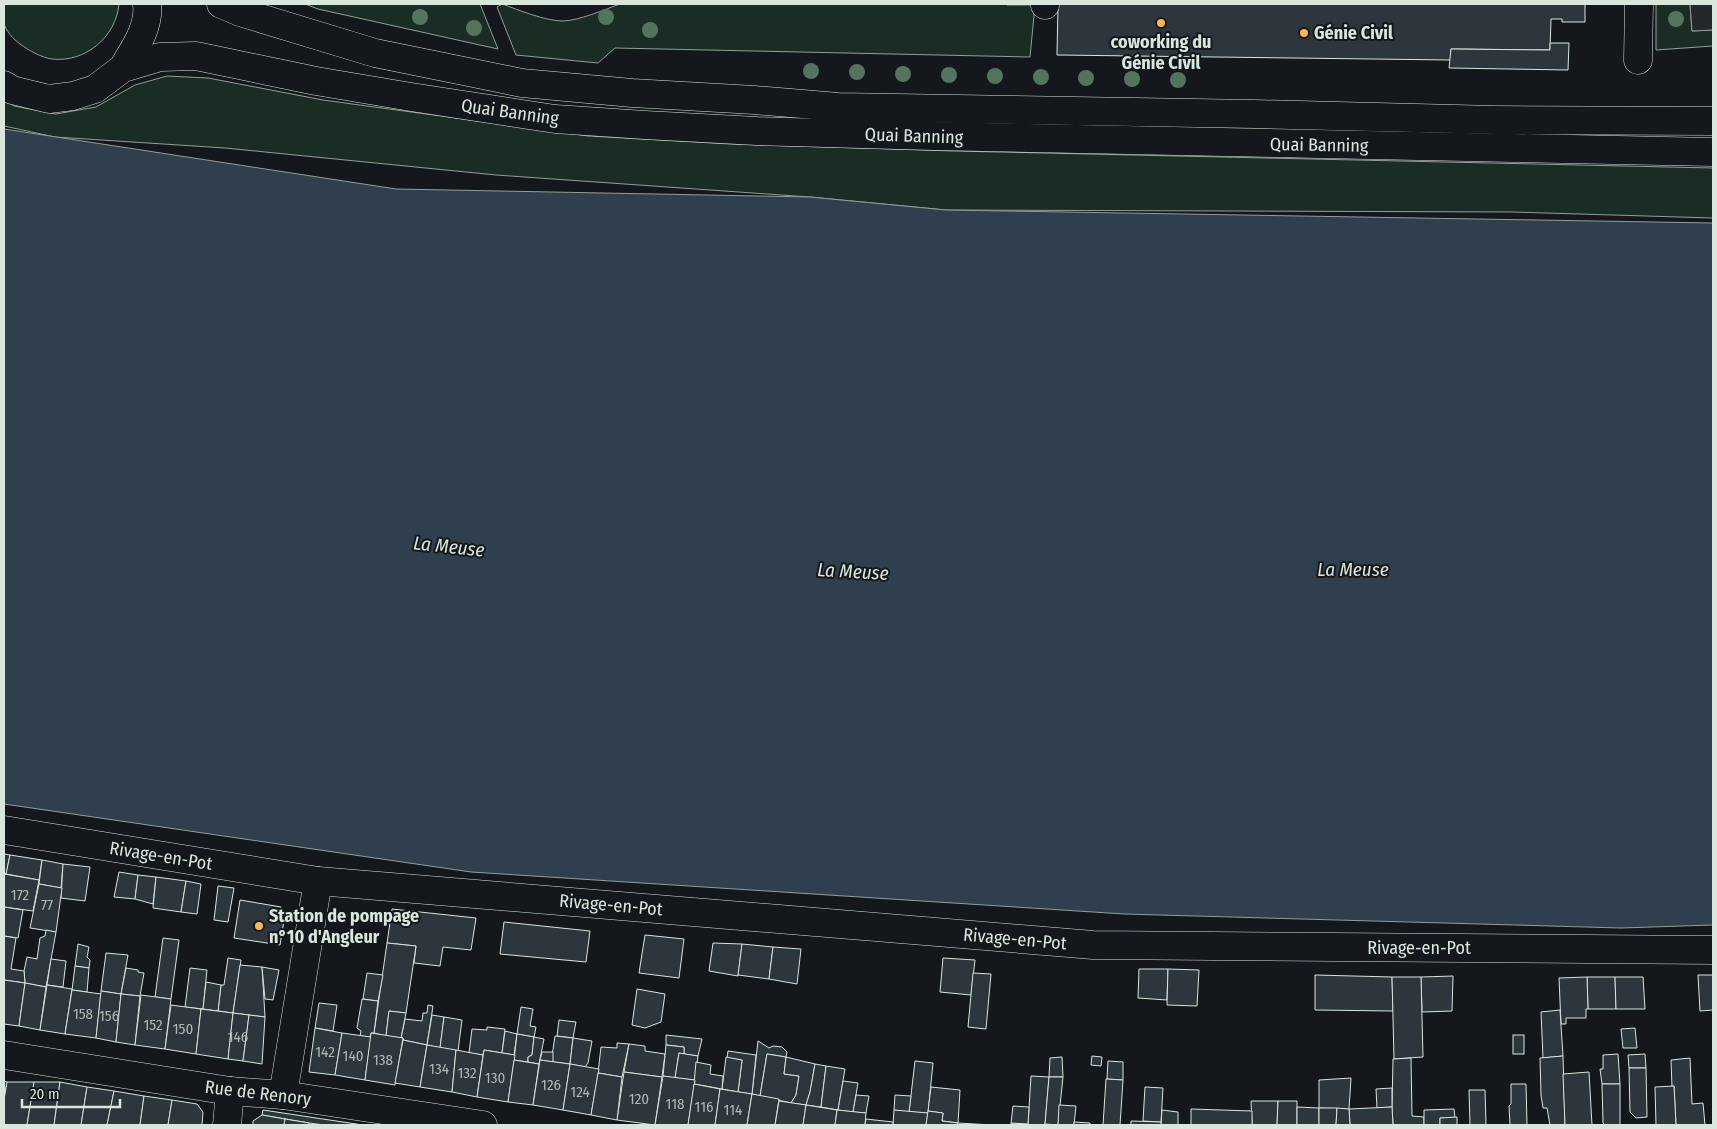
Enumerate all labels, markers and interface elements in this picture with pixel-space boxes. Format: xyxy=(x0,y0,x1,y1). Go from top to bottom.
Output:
marker: coworking du Génie Civil xyxy=(1155,17,1167,29)
place label: Génie Civil xyxy=(1314,22,1393,44)
marker: Génie Civil xyxy=(1298,27,1310,39)
place label: coworking du Génie Civil xyxy=(1111,31,1211,74)
street label: Quai Banning xyxy=(460,94,561,130)
street label: Quai Banning xyxy=(864,123,964,149)
street label: Quai Banning xyxy=(1270,133,1369,157)
water label: La Meuse xyxy=(412,531,486,562)
water label: La Meuse xyxy=(817,558,889,585)
water label: La Meuse xyxy=(1317,558,1389,581)
street label: Rivage-en-Pot xyxy=(108,837,214,875)
house number: 172 xyxy=(11,886,30,904)
street label: Rivage-en-Pot xyxy=(558,890,664,920)
house number: 77 xyxy=(41,896,53,914)
place label: Station de pompage n°10 d'Angleur xyxy=(269,905,419,948)
marker: Station de pompage n°10 d'Angleur xyxy=(253,920,265,932)
street label: Rivage-en-Pot xyxy=(962,924,1068,954)
street label: Rivage-en-Pot xyxy=(1367,937,1471,959)
house number: 158 xyxy=(73,1005,93,1023)
house number: 156 xyxy=(99,1007,119,1025)
house number: 152 xyxy=(143,1016,163,1034)
house number: 150 xyxy=(173,1020,193,1038)
house number: 146 xyxy=(228,1028,248,1046)
house number: 142 xyxy=(315,1043,335,1061)
house number: 140 xyxy=(343,1047,363,1065)
house number: 138 xyxy=(373,1051,393,1069)
house number: 134 xyxy=(429,1060,449,1078)
house number: 132 xyxy=(457,1064,477,1082)
house number: 130 xyxy=(485,1069,505,1087)
scale bar xyxy=(22,1076,120,1108)
street label: Rue de Renory xyxy=(204,1076,312,1110)
house number: 126 xyxy=(541,1076,561,1094)
house number: 124 xyxy=(570,1083,590,1101)
text: 20 m xyxy=(30,1085,60,1103)
house number: 120 xyxy=(629,1090,649,1108)
house number: 118 xyxy=(666,1095,685,1113)
house number: 116 xyxy=(695,1098,713,1116)
house number: 114 xyxy=(724,1101,742,1119)

